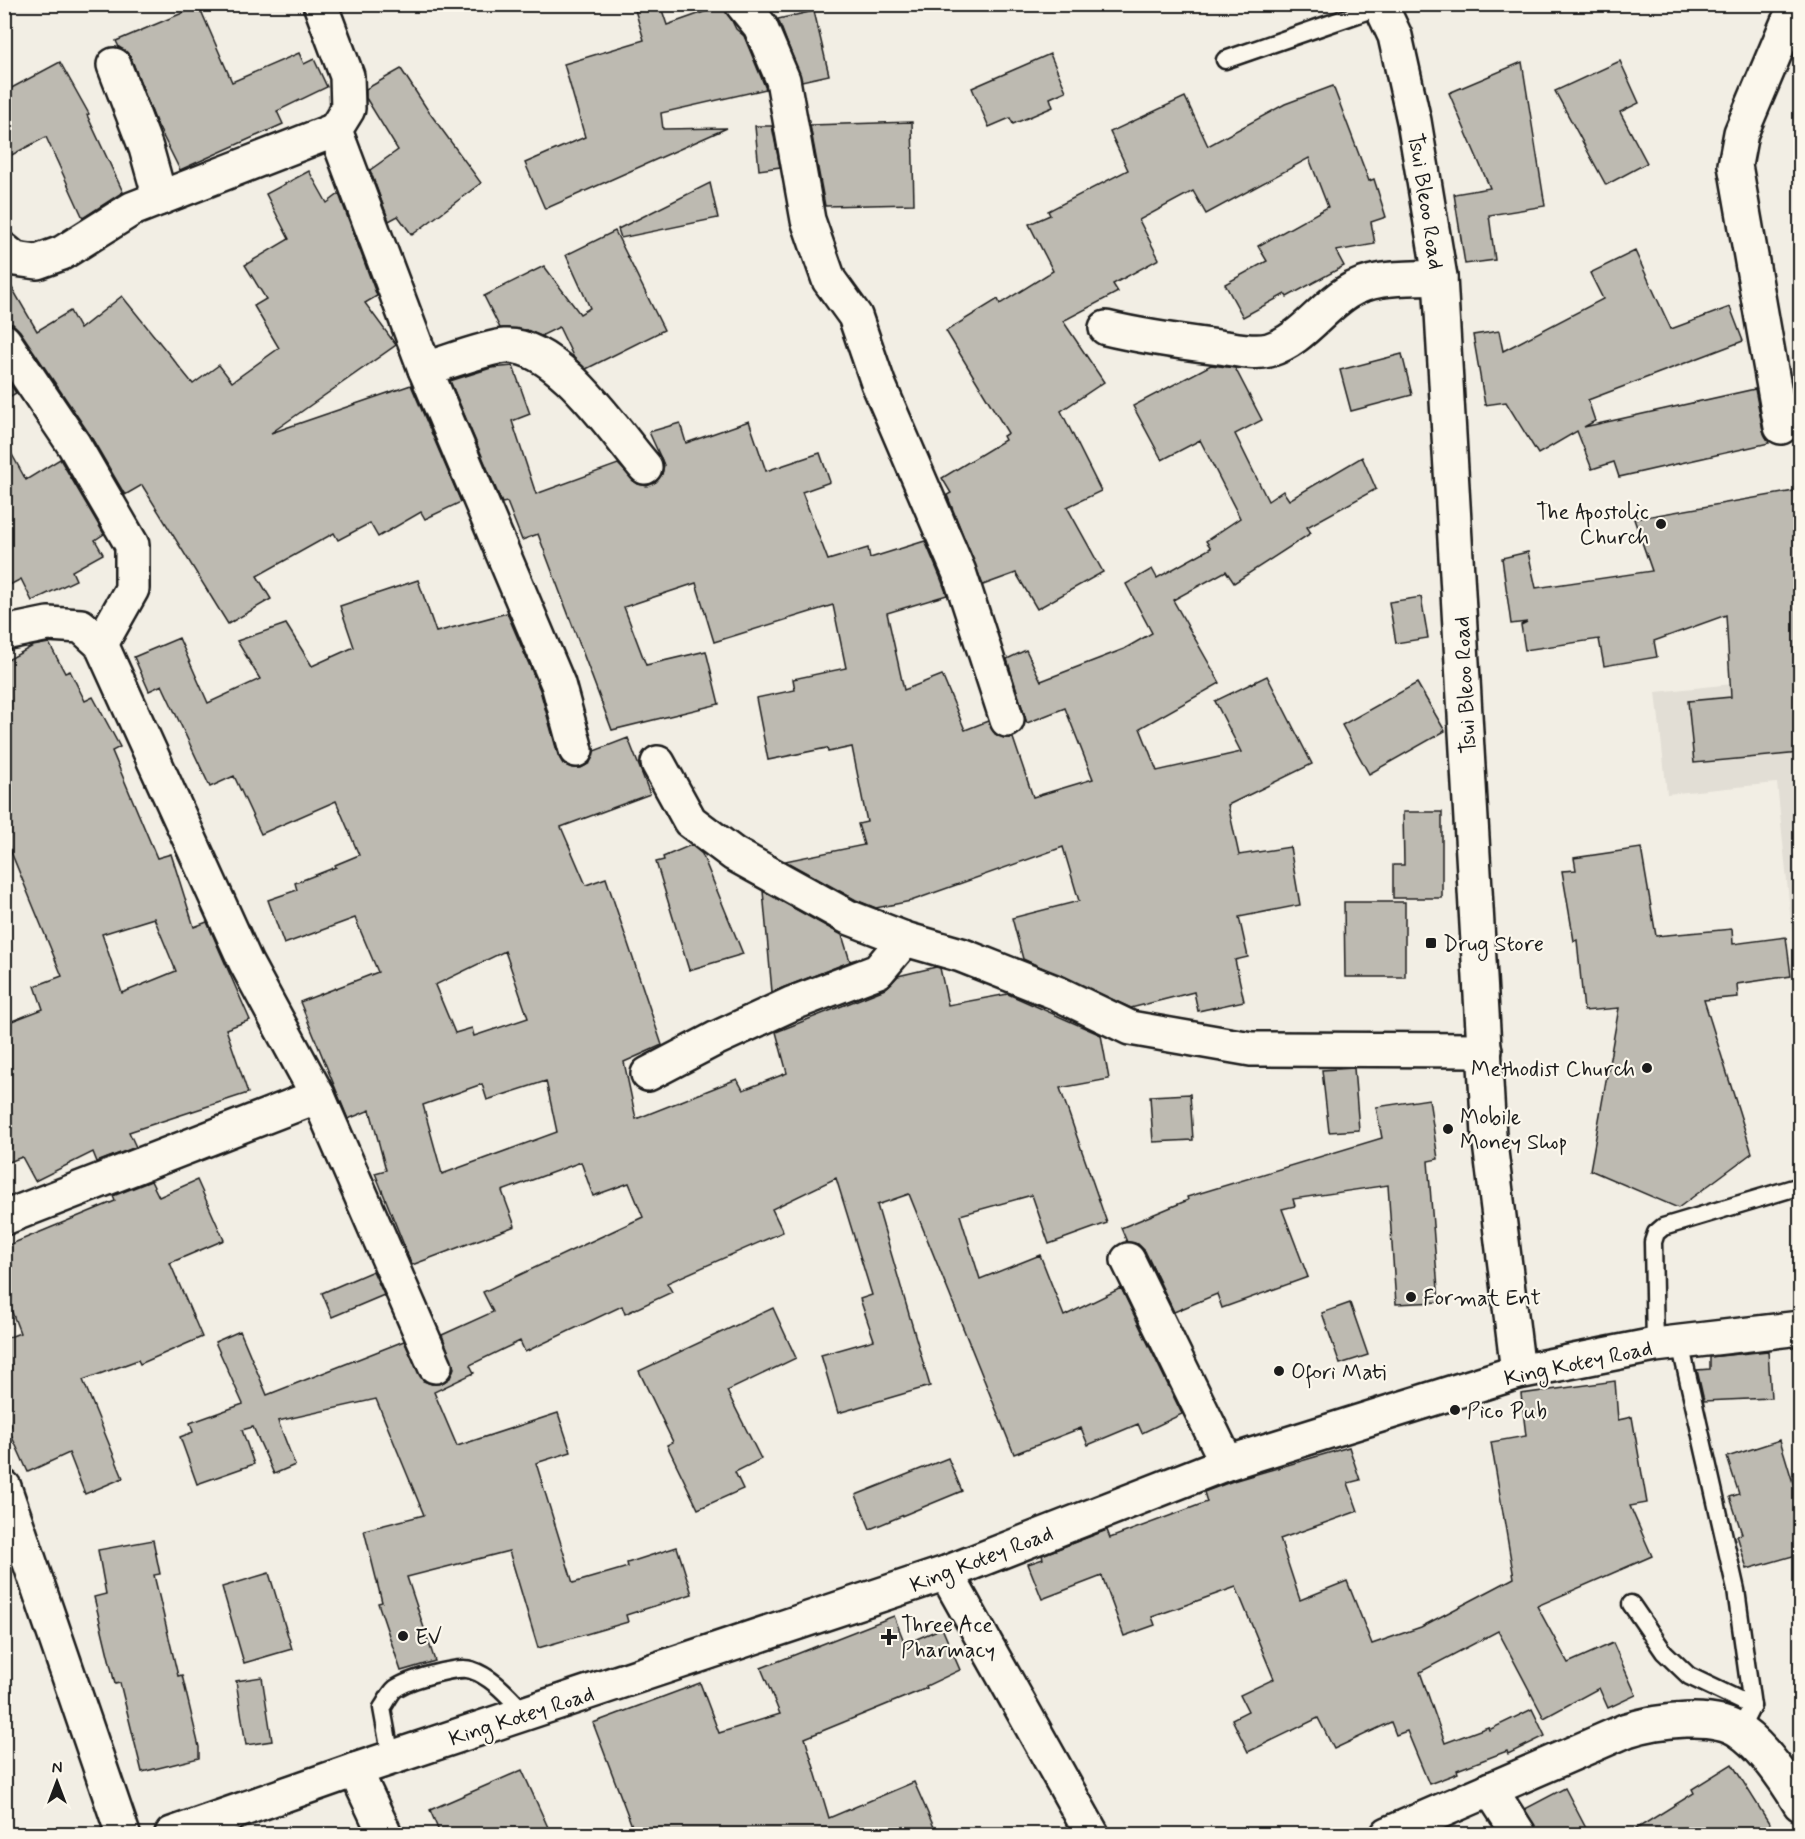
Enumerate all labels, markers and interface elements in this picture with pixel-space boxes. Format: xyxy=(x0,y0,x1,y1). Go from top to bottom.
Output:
street label: Tsui Bleoo Road xyxy=(1400,131,1450,271)
place label: The Apostolic Church xyxy=(1536,499,1649,552)
marker: The Apostolic Church xyxy=(1654,517,1668,531)
street label: Tsui Bleoo Road xyxy=(1448,616,1484,754)
place label: Drug Store xyxy=(1443,931,1544,962)
marker: Drug Store xyxy=(1424,936,1438,950)
place label: Methodist Church xyxy=(1471,1056,1635,1084)
marker: Methodist Church xyxy=(1640,1061,1654,1075)
place label: Mobile Money Shop xyxy=(1460,1104,1567,1157)
marker: Mobile Money Shop xyxy=(1441,1122,1455,1136)
place label: Format Ent xyxy=(1423,1285,1541,1313)
marker: Format Ent xyxy=(1404,1290,1418,1304)
street label: King Kotey Road xyxy=(1502,1335,1656,1396)
place label: Ofori Mati xyxy=(1291,1359,1386,1389)
marker: Ofori Mati xyxy=(1272,1364,1286,1378)
place label: Pico Pub xyxy=(1467,1398,1547,1426)
marker: Pico Pub xyxy=(1448,1403,1462,1417)
street label: King Kotey Road xyxy=(906,1520,1058,1603)
place label: Three Ace Pharmacy xyxy=(901,1612,995,1665)
place label: EV xyxy=(415,1624,442,1652)
marker: EV xyxy=(396,1629,410,1643)
marker: Three Ace Pharmacy xyxy=(882,1630,896,1644)
street label: King Kotey Road xyxy=(446,1680,599,1756)
north arrow xyxy=(27,1752,87,1812)
text: N xyxy=(52,1758,62,1779)

